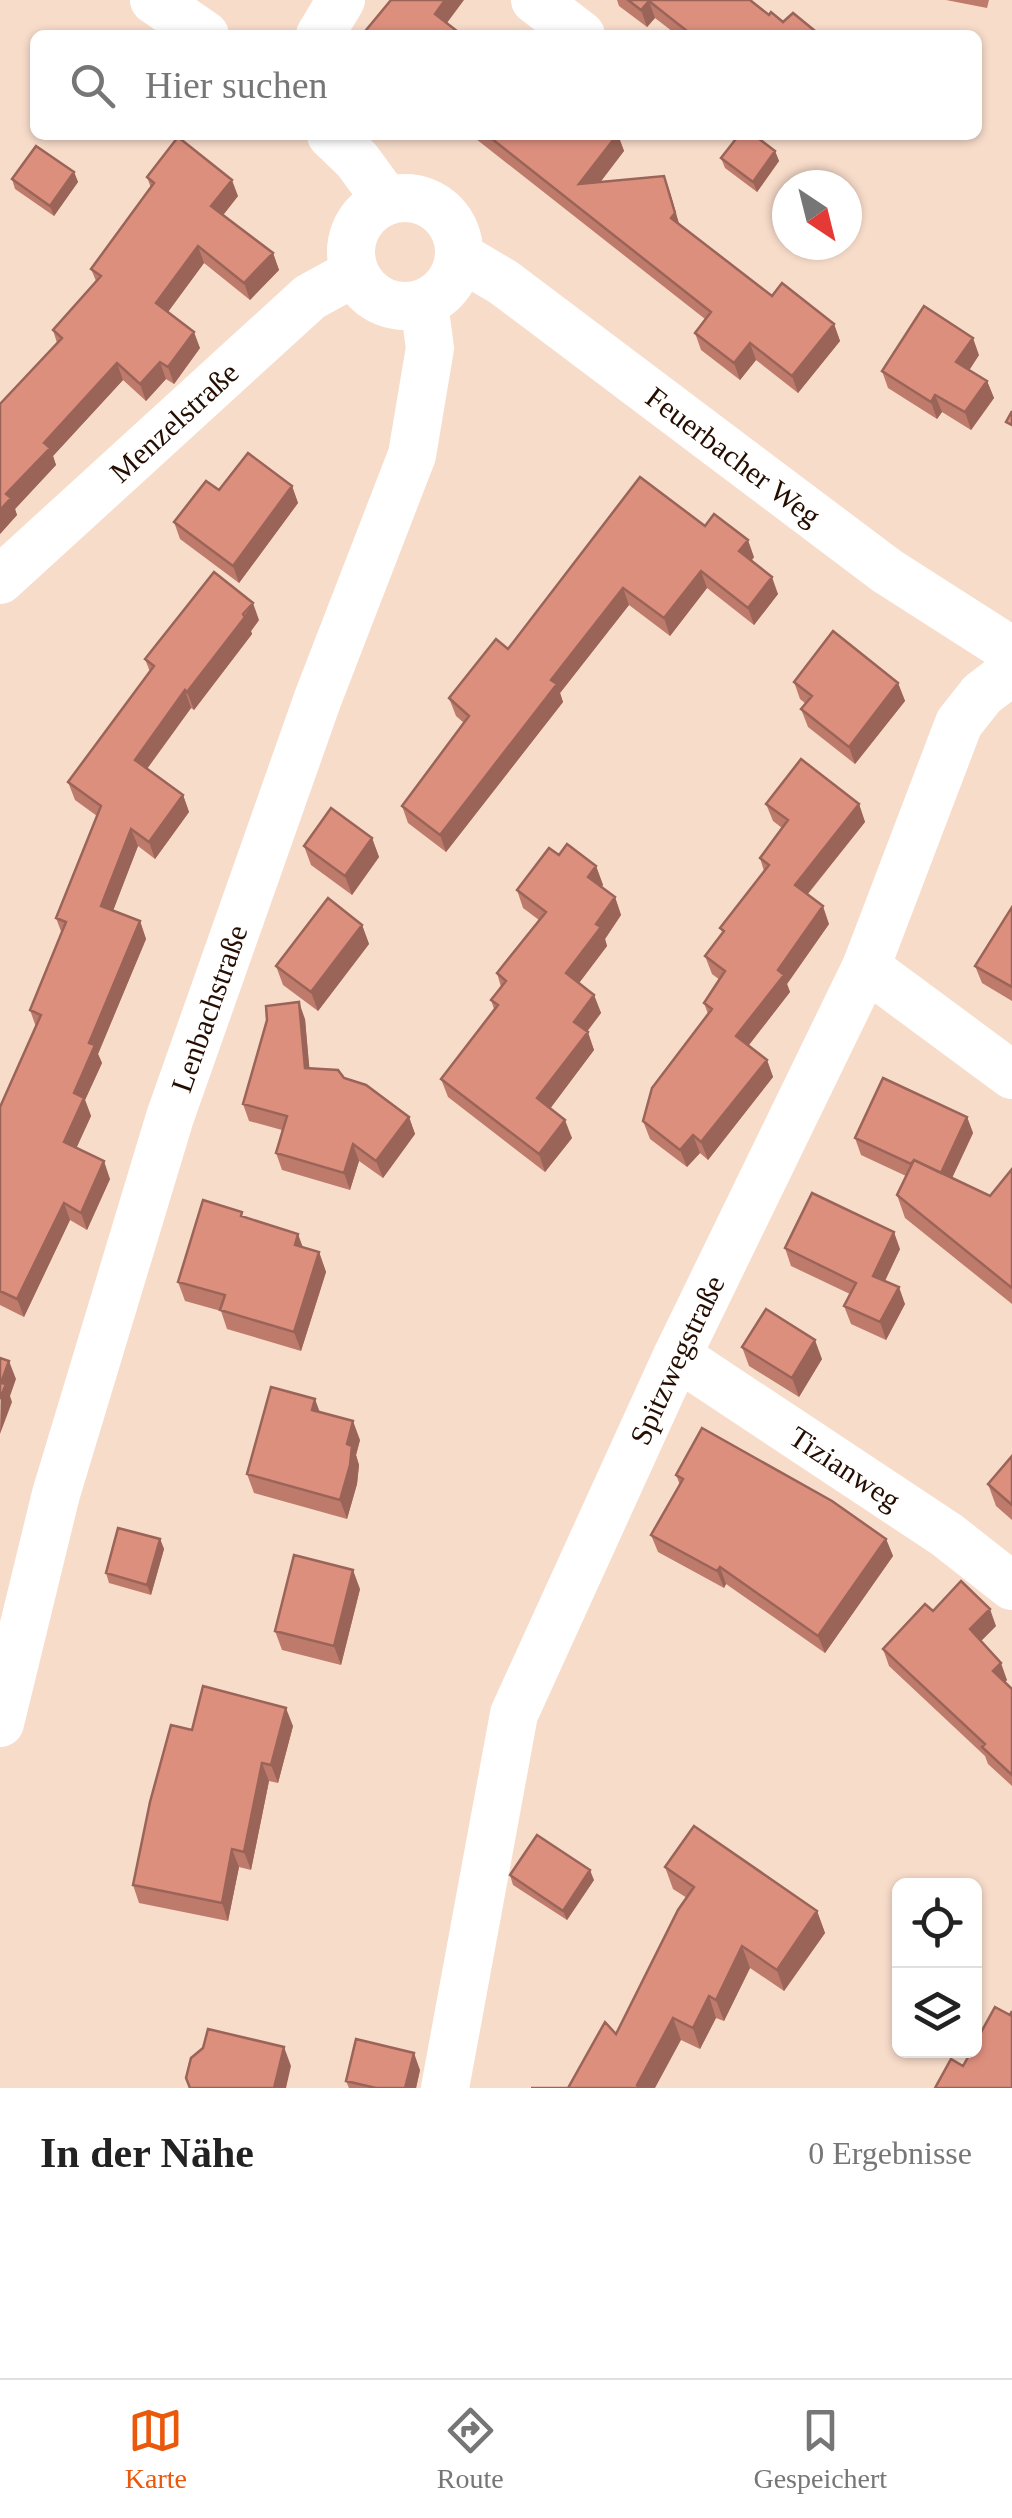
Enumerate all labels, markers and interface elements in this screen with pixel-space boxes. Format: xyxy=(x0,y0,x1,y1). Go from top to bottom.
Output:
search box xyxy=(30,30,982,140)
icon: search xyxy=(65,58,120,113)
text: Hier suchen xyxy=(145,64,328,106)
north arrow xyxy=(772,170,862,260)
street label: Menzelstraße xyxy=(103,355,244,488)
street label: Feuerbacher Weg xyxy=(640,380,827,532)
street label: Lenbachstraße xyxy=(164,920,253,1096)
street label: Spitzwegstraße xyxy=(622,1270,730,1450)
street label: Tizianweg xyxy=(784,1419,907,1516)
map controls xyxy=(892,1878,982,2058)
button: locate xyxy=(892,1878,982,1968)
button: layers xyxy=(892,1968,982,2058)
text: In der Nähe xyxy=(40,2130,254,2176)
text: 0 Ergebnisse xyxy=(808,2135,972,2171)
tab: Karte xyxy=(125,2403,187,2495)
tab: Route xyxy=(437,2403,504,2495)
tab: Gespeichert xyxy=(753,2403,887,2495)

